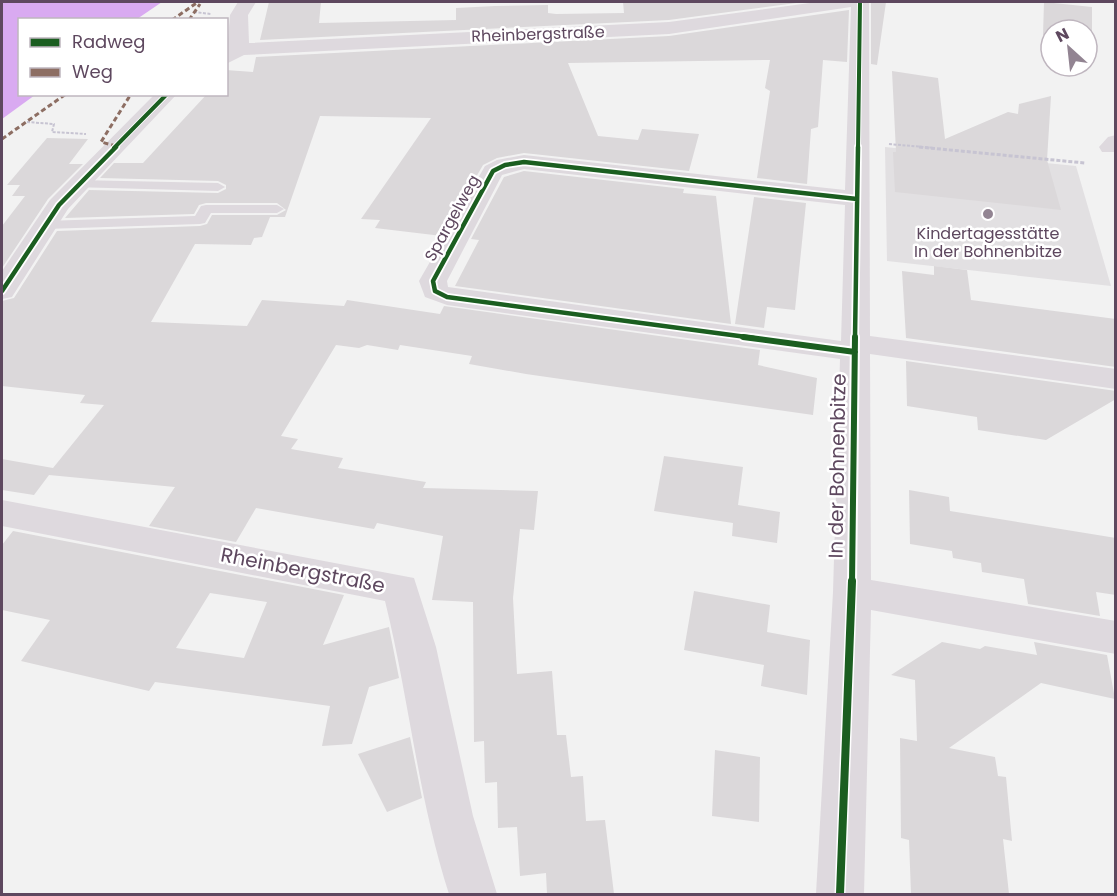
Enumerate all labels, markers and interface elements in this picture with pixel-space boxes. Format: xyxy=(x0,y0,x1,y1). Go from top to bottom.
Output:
legend xyxy=(18,18,228,96)
north arrow xyxy=(1039,18,1099,78)
street label: Rheinbergstraße xyxy=(471,20,605,48)
text: N xyxy=(1052,22,1073,48)
text: Radweg xyxy=(72,29,145,54)
text: Weg xyxy=(72,59,113,84)
street label: Spargelweg xyxy=(419,171,485,265)
marker: Kindertagesstätte In der Bohnenbitze xyxy=(981,207,995,221)
place label: Kindertagesstätte In der Bohnenbitze xyxy=(914,222,1062,263)
street label: In der Bohnenbitze xyxy=(821,373,853,559)
street label: Rheinbergstraße xyxy=(219,540,387,600)

